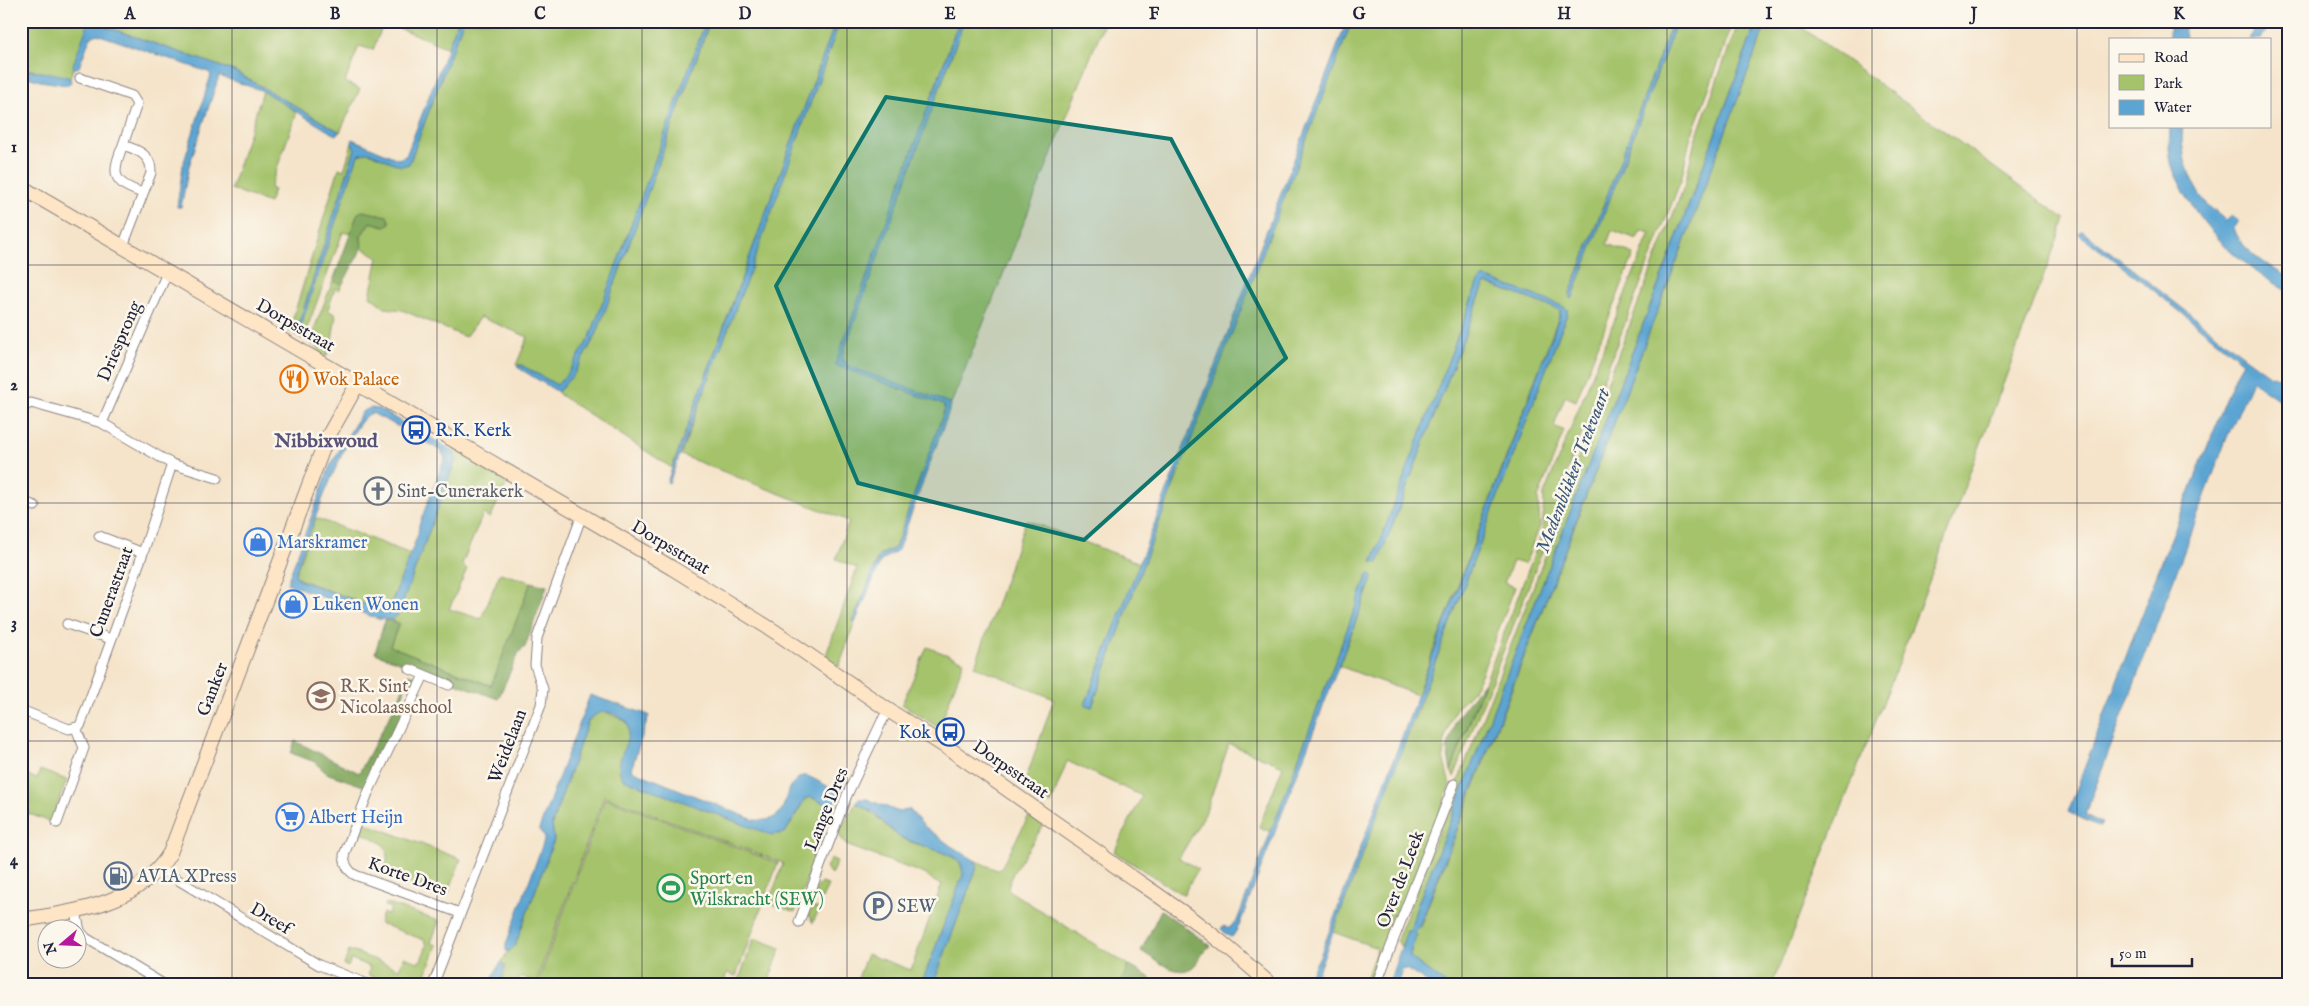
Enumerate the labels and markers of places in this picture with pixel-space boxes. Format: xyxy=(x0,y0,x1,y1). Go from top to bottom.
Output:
restaurant icon: Wok Palace xyxy=(279,364,309,394)
place label: Wok Palace xyxy=(313,369,399,392)
bus stop icon: R.K. Kerk xyxy=(401,415,431,445)
place label: R.K. Kerk xyxy=(435,420,511,443)
church icon: Sint-Cunerakerk xyxy=(363,476,393,506)
place label: Sint-Cunerakerk xyxy=(397,481,524,504)
shop icon: Marskramer xyxy=(243,527,273,557)
place label: Marskramer xyxy=(277,532,368,555)
shop icon: Luken Wonen xyxy=(278,589,308,619)
place label: Luken Wonen xyxy=(312,594,419,617)
place label: R.K. Sint Nicolaasschool xyxy=(340,676,452,720)
school or university icon: R.K. Sint Nicolaasschool xyxy=(306,681,336,711)
bus stop icon: Kok xyxy=(935,717,965,747)
place label: Kok xyxy=(899,722,931,745)
supermarket icon: Albert Heijn xyxy=(275,802,305,832)
place label: Albert Heijn xyxy=(308,807,403,830)
fuel station icon: AVIA XPress xyxy=(103,861,133,891)
place label: AVIA XPress xyxy=(136,866,236,889)
place label: Sport en Wilskracht (SEW) xyxy=(690,868,824,912)
sports icon: Sport en Wilskracht (SEW) xyxy=(656,873,686,903)
parking icon: SEW xyxy=(863,891,893,921)
place label: SEW xyxy=(897,896,937,919)

